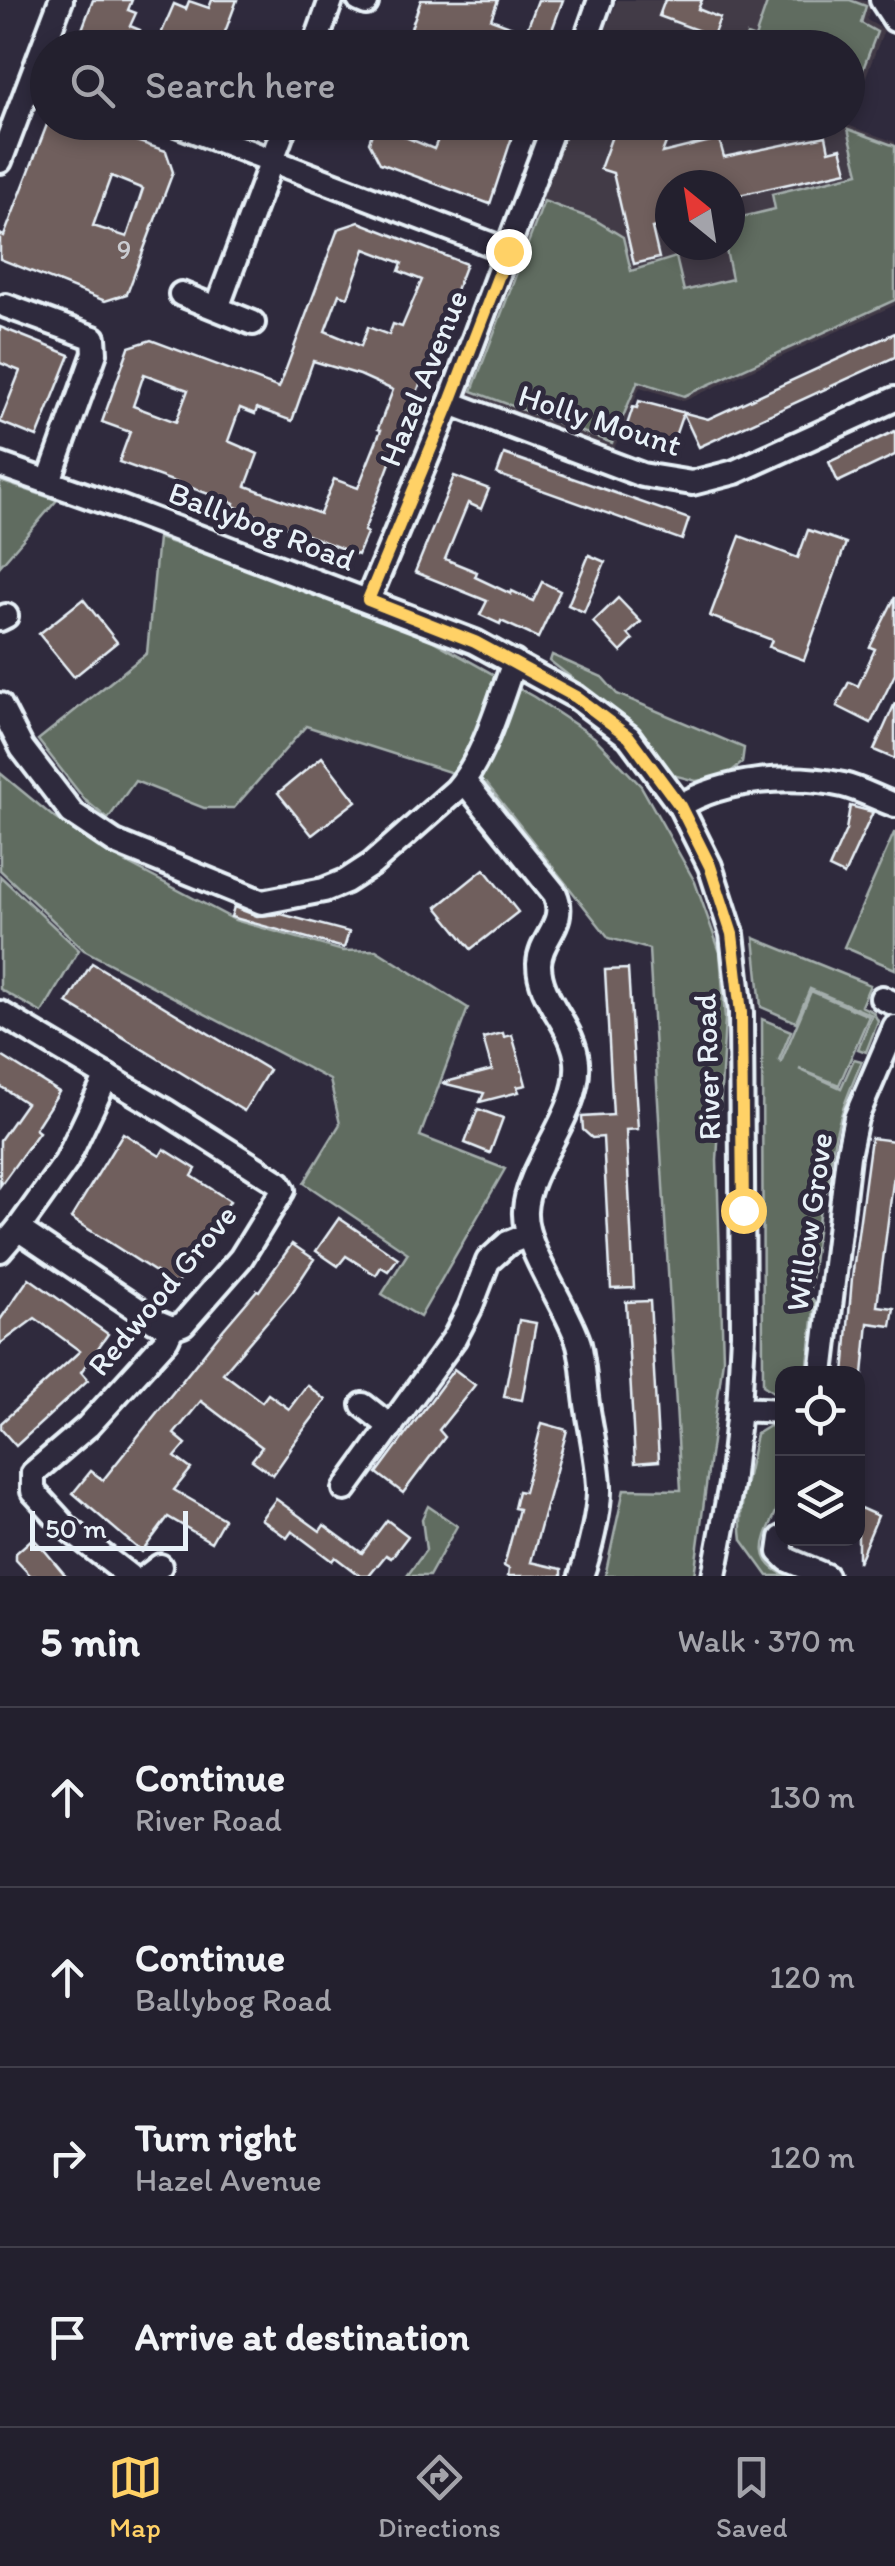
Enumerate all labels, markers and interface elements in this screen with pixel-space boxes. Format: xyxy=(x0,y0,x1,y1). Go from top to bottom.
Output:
search box xyxy=(30,30,865,140)
icon: search xyxy=(65,58,120,113)
text: Search here xyxy=(145,62,336,108)
north arrow xyxy=(655,170,745,260)
route end xyxy=(486,229,532,275)
house number: 9 xyxy=(117,232,131,266)
street label: Hazel Avenue xyxy=(370,284,476,472)
street label: Holly Mount xyxy=(514,376,686,464)
street label: Ballybog Road xyxy=(163,473,361,579)
street label: River Road xyxy=(685,993,729,1141)
street label: Willow Grove xyxy=(778,1130,840,1314)
route start xyxy=(721,1188,767,1234)
street label: Redwood Grove xyxy=(79,1197,245,1383)
map controls xyxy=(775,1366,865,1546)
button: locate xyxy=(775,1366,865,1456)
button: layers xyxy=(775,1456,865,1546)
scale bar xyxy=(30,1506,188,1551)
text: 50 m xyxy=(45,1511,107,1545)
text: 5 min xyxy=(40,1616,140,1667)
text: Walk · 370 m xyxy=(678,1622,855,1660)
text: Continue xyxy=(135,1755,285,1801)
icon: ahead xyxy=(40,1770,95,1825)
text: 130 m xyxy=(769,1778,855,1816)
text: River Road xyxy=(135,1801,282,1839)
text: Continue xyxy=(135,1935,285,1981)
icon: ahead xyxy=(40,1950,95,2005)
text: 120 m xyxy=(769,1958,855,1996)
text: Ballybog Road xyxy=(135,1981,332,2019)
text: Turn right xyxy=(135,2115,297,2161)
icon: right xyxy=(40,2130,95,2185)
text: 120 m xyxy=(769,2138,855,2176)
text: Hazel Avenue xyxy=(135,2161,322,2199)
icon: arrive xyxy=(40,2310,95,2365)
text: Arrive at destination xyxy=(135,2314,470,2360)
tab: Map xyxy=(108,2450,163,2544)
tab: Directions xyxy=(378,2450,501,2544)
tab: Saved xyxy=(716,2450,787,2544)

